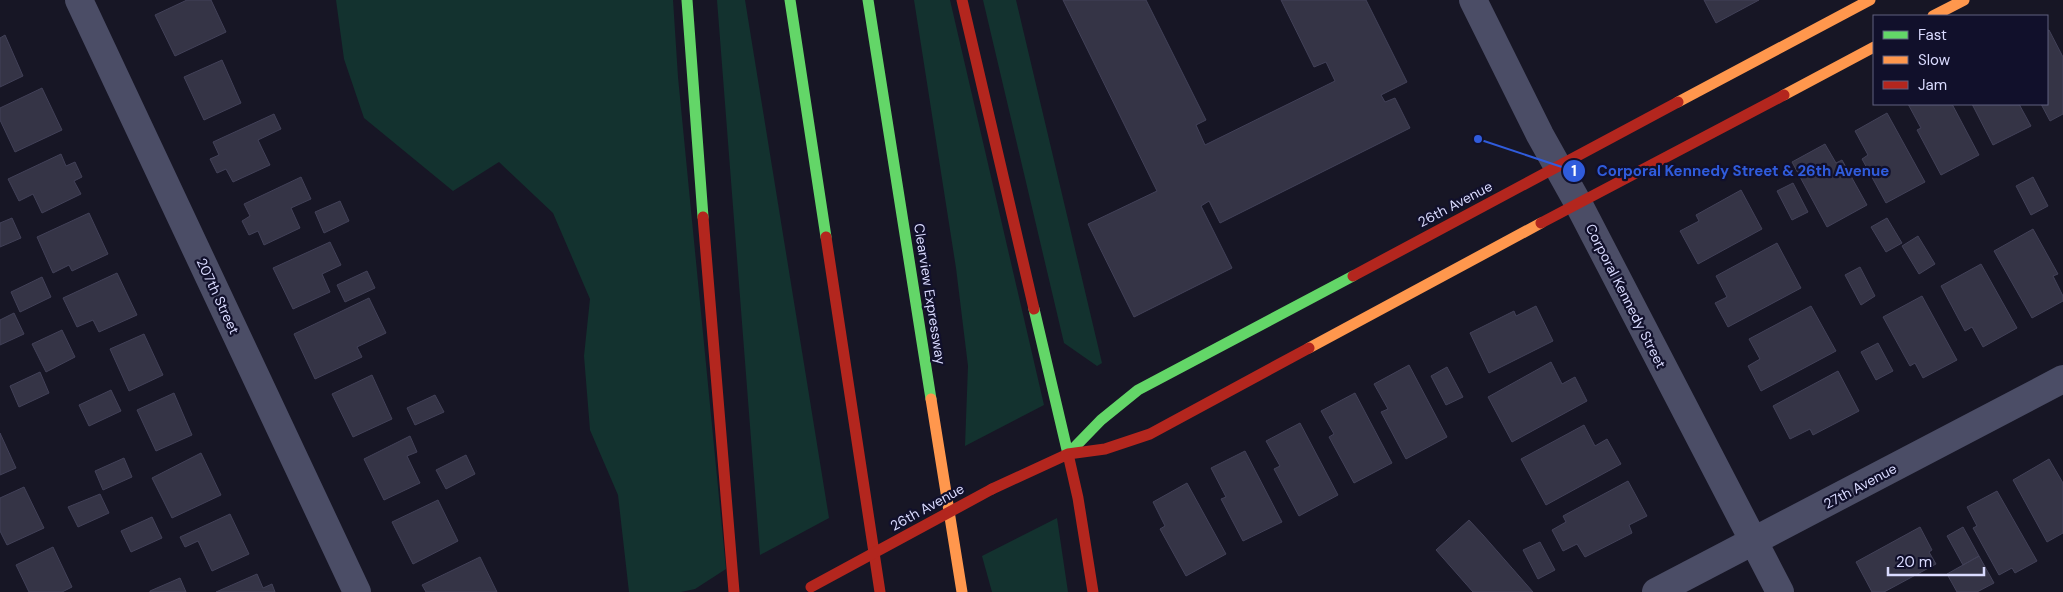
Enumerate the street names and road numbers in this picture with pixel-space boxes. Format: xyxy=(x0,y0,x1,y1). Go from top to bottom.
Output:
street label: 26th Avenue xyxy=(1415,177,1495,231)
street label: Corporal Kennedy Street xyxy=(1582,221,1670,371)
street label: Clearview Expressway xyxy=(910,222,950,366)
street label: 207th Street xyxy=(193,255,243,337)
street label: 27th Avenue xyxy=(1820,459,1900,513)
street label: 26th Avenue xyxy=(887,479,967,535)

